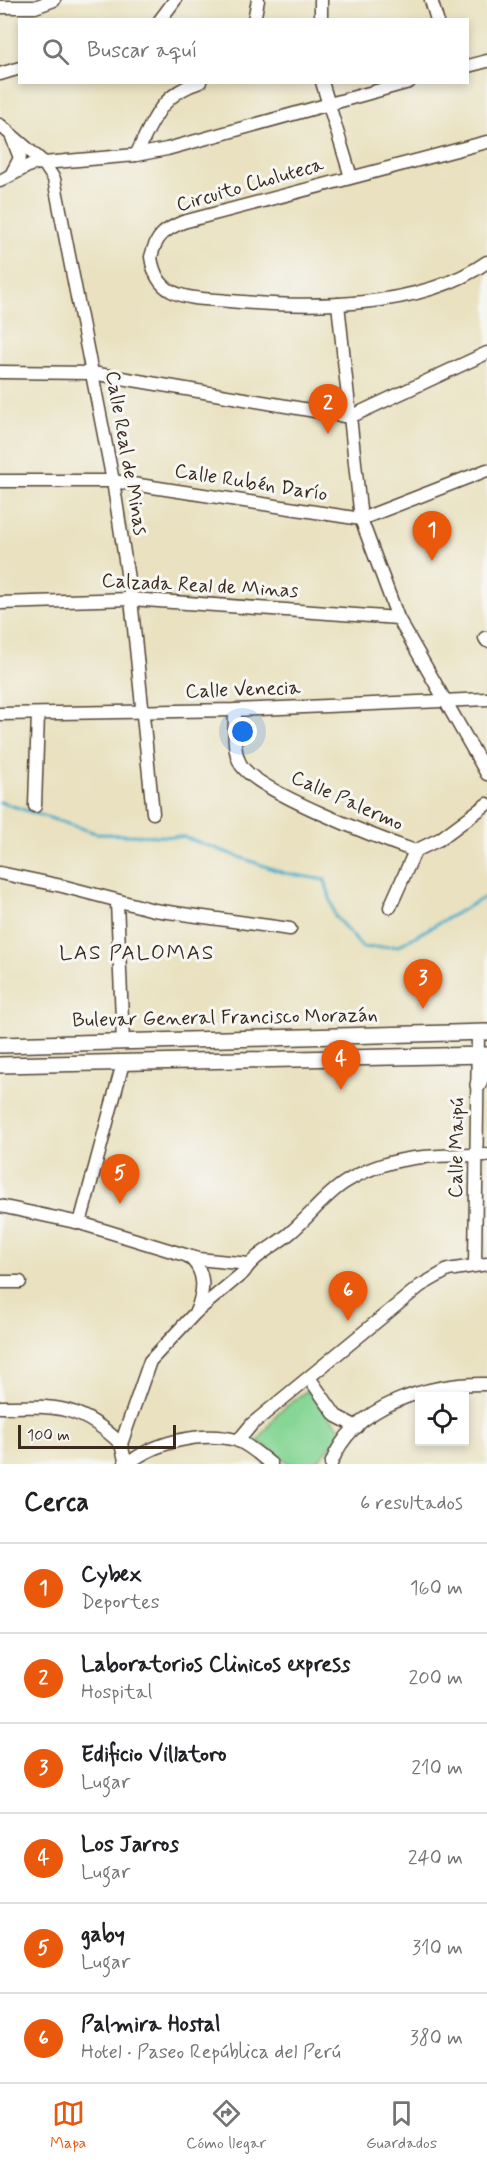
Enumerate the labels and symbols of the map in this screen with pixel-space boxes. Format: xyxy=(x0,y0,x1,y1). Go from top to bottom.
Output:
street label: Circuito Choluteca xyxy=(173,151,328,219)
street label: Calle Real de Minas xyxy=(98,369,154,537)
pin: 2 xyxy=(308,384,348,434)
street label: Calle Rubén Darío xyxy=(172,458,330,508)
pin: 1 xyxy=(412,512,452,561)
street label: Calzada Real de Minas xyxy=(101,567,299,605)
street label: Calle Venecia xyxy=(185,674,302,706)
your location xyxy=(228,717,257,746)
street label: Calle Palermo xyxy=(286,764,408,838)
district label: LAS PALOMAS xyxy=(59,939,215,967)
pin: 3 xyxy=(404,960,442,1009)
street label: Bulevar General Francisco Morazán xyxy=(72,1002,378,1034)
pin: 4 xyxy=(322,1040,360,1090)
street label: Calle Maipú xyxy=(443,1098,471,1198)
pin: 5 xyxy=(100,1154,140,1204)
pin: 6 xyxy=(328,1272,368,1321)
scale bar xyxy=(18,1422,176,1450)

